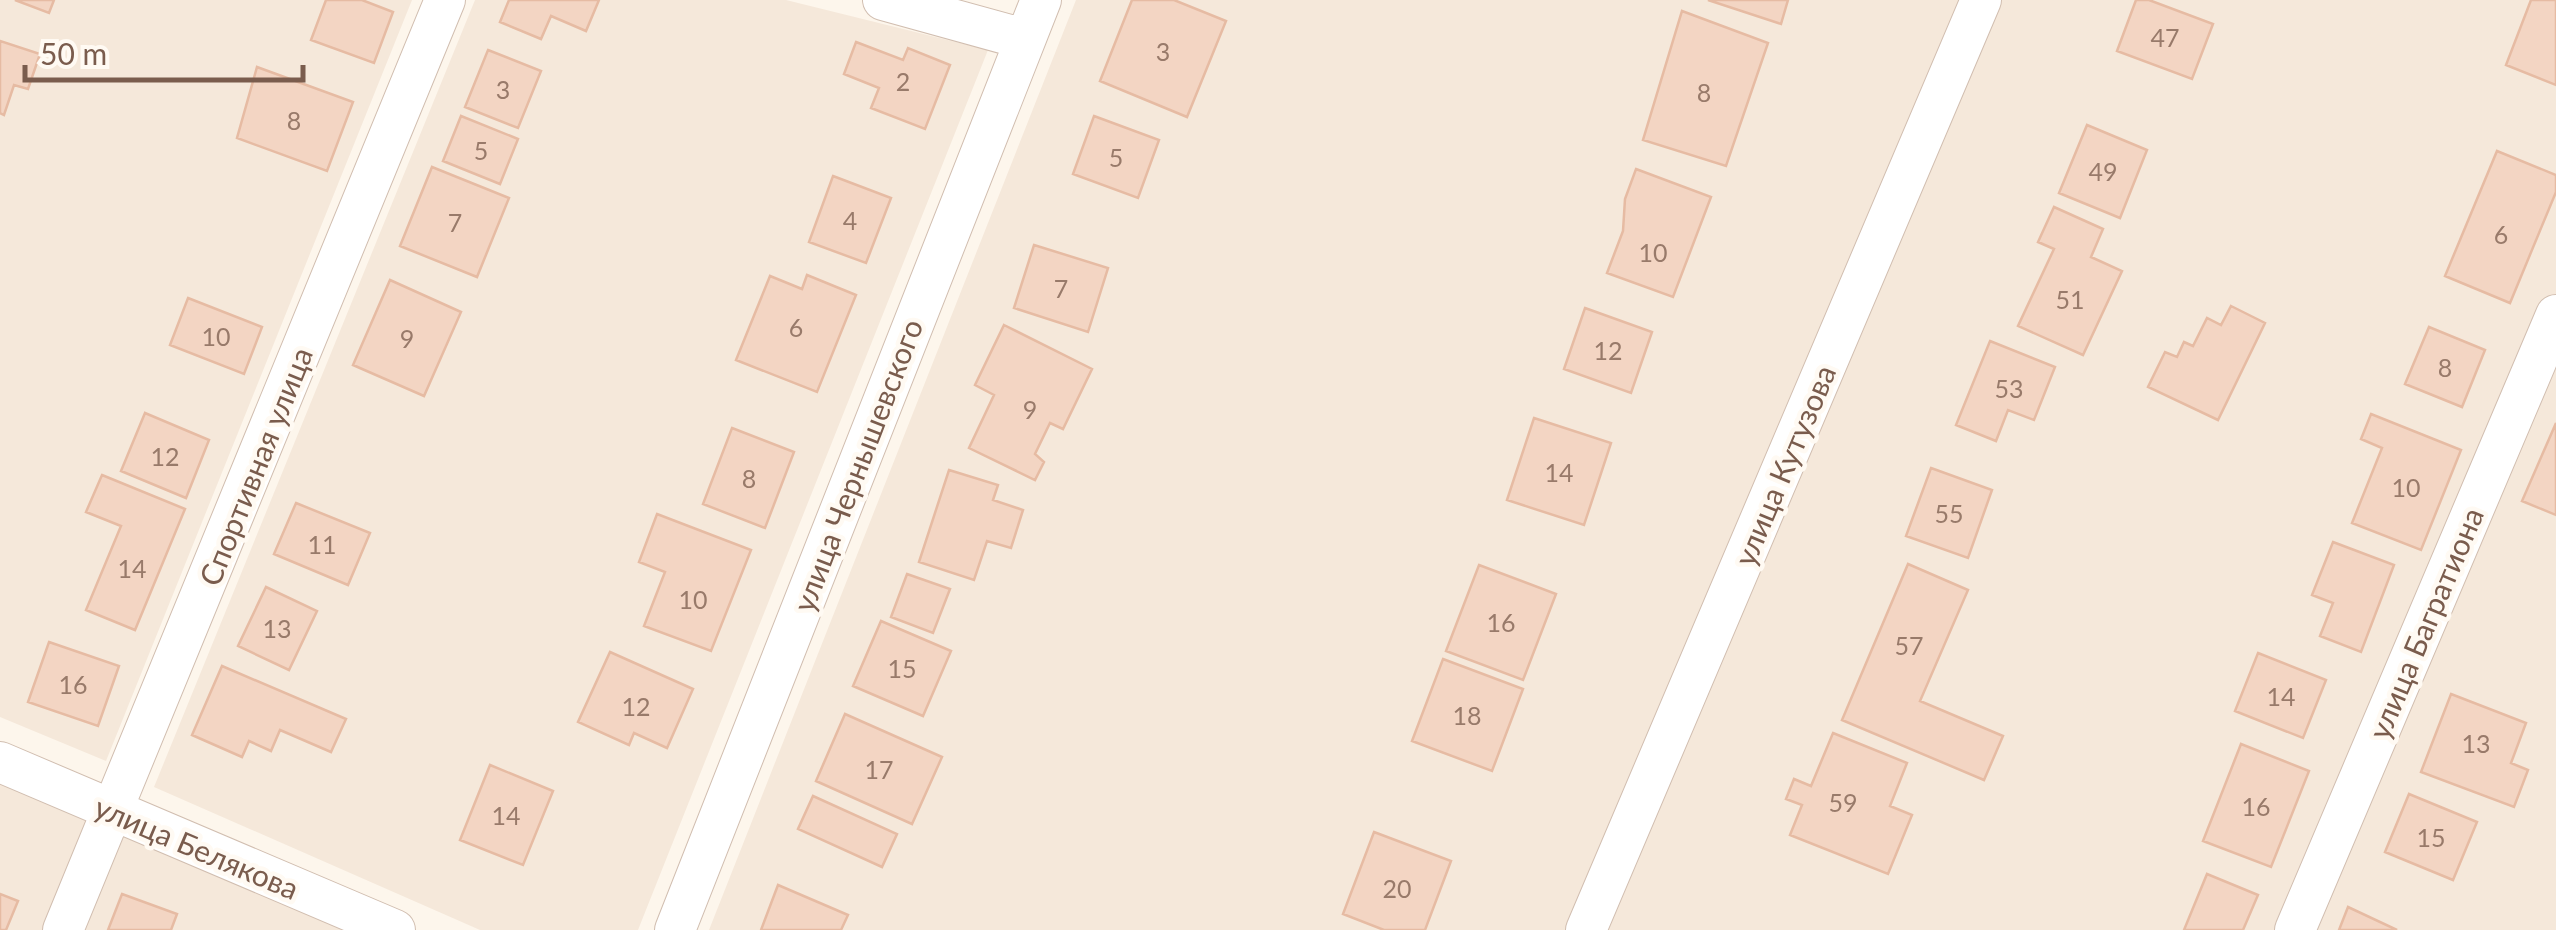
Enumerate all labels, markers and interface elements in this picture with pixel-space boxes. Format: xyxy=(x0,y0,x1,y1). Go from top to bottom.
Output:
scale bar xyxy=(25,20,302,82)
house number: 47 xyxy=(2150,22,2180,52)
text: 50 m xyxy=(40,35,107,71)
house number: 3 xyxy=(1156,36,1170,66)
house number: 2 xyxy=(896,66,910,96)
house number: 3 xyxy=(496,74,510,104)
house number: 8 xyxy=(1697,77,1711,107)
house number: 8 xyxy=(287,105,301,135)
house number: 5 xyxy=(474,135,488,165)
house number: 5 xyxy=(1109,142,1123,172)
house number: 49 xyxy=(2088,156,2118,186)
house number: 4 xyxy=(843,205,857,235)
house number: 7 xyxy=(448,207,462,237)
house number: 6 xyxy=(2494,219,2508,249)
house number: 10 xyxy=(1638,237,1668,267)
house number: 7 xyxy=(1054,273,1068,303)
house number: 51 xyxy=(2055,284,2085,314)
house number: 6 xyxy=(789,312,803,342)
street label: улица Чернышевского xyxy=(785,314,929,616)
house number: 10 xyxy=(201,321,231,351)
house number: 9 xyxy=(400,323,414,353)
house number: 12 xyxy=(1593,335,1623,365)
street label: Спортивная улица xyxy=(191,342,319,590)
house number: 8 xyxy=(2438,352,2452,382)
street label: улица Кутузова xyxy=(1726,359,1842,571)
house number: 53 xyxy=(1994,373,2024,403)
house number: 9 xyxy=(1023,394,1037,424)
house number: 12 xyxy=(150,441,180,471)
house number: 14 xyxy=(1544,457,1574,487)
house number: 8 xyxy=(742,463,756,493)
house number: 10 xyxy=(2391,472,2421,502)
house number: 55 xyxy=(1934,498,1964,528)
street label: улица Багратиона xyxy=(2360,502,2490,744)
house number: 11 xyxy=(307,529,337,559)
house number: 14 xyxy=(117,553,147,583)
house number: 10 xyxy=(678,584,708,614)
house number: 16 xyxy=(1486,607,1516,637)
house number: 13 xyxy=(262,613,292,643)
house number: 57 xyxy=(1894,630,1924,660)
house number: 15 xyxy=(887,653,917,683)
house number: 16 xyxy=(58,669,88,699)
house number: 14 xyxy=(2266,681,2296,711)
house number: 12 xyxy=(621,691,651,721)
house number: 18 xyxy=(1452,700,1482,730)
house number: 13 xyxy=(2461,728,2491,758)
house number: 17 xyxy=(864,754,894,784)
house number: 59 xyxy=(1828,787,1858,817)
street label: улица Белякова xyxy=(90,788,304,906)
house number: 16 xyxy=(2241,791,2271,821)
house number: 14 xyxy=(491,800,521,830)
house number: 15 xyxy=(2416,822,2446,852)
house number: 20 xyxy=(1382,873,1412,903)

